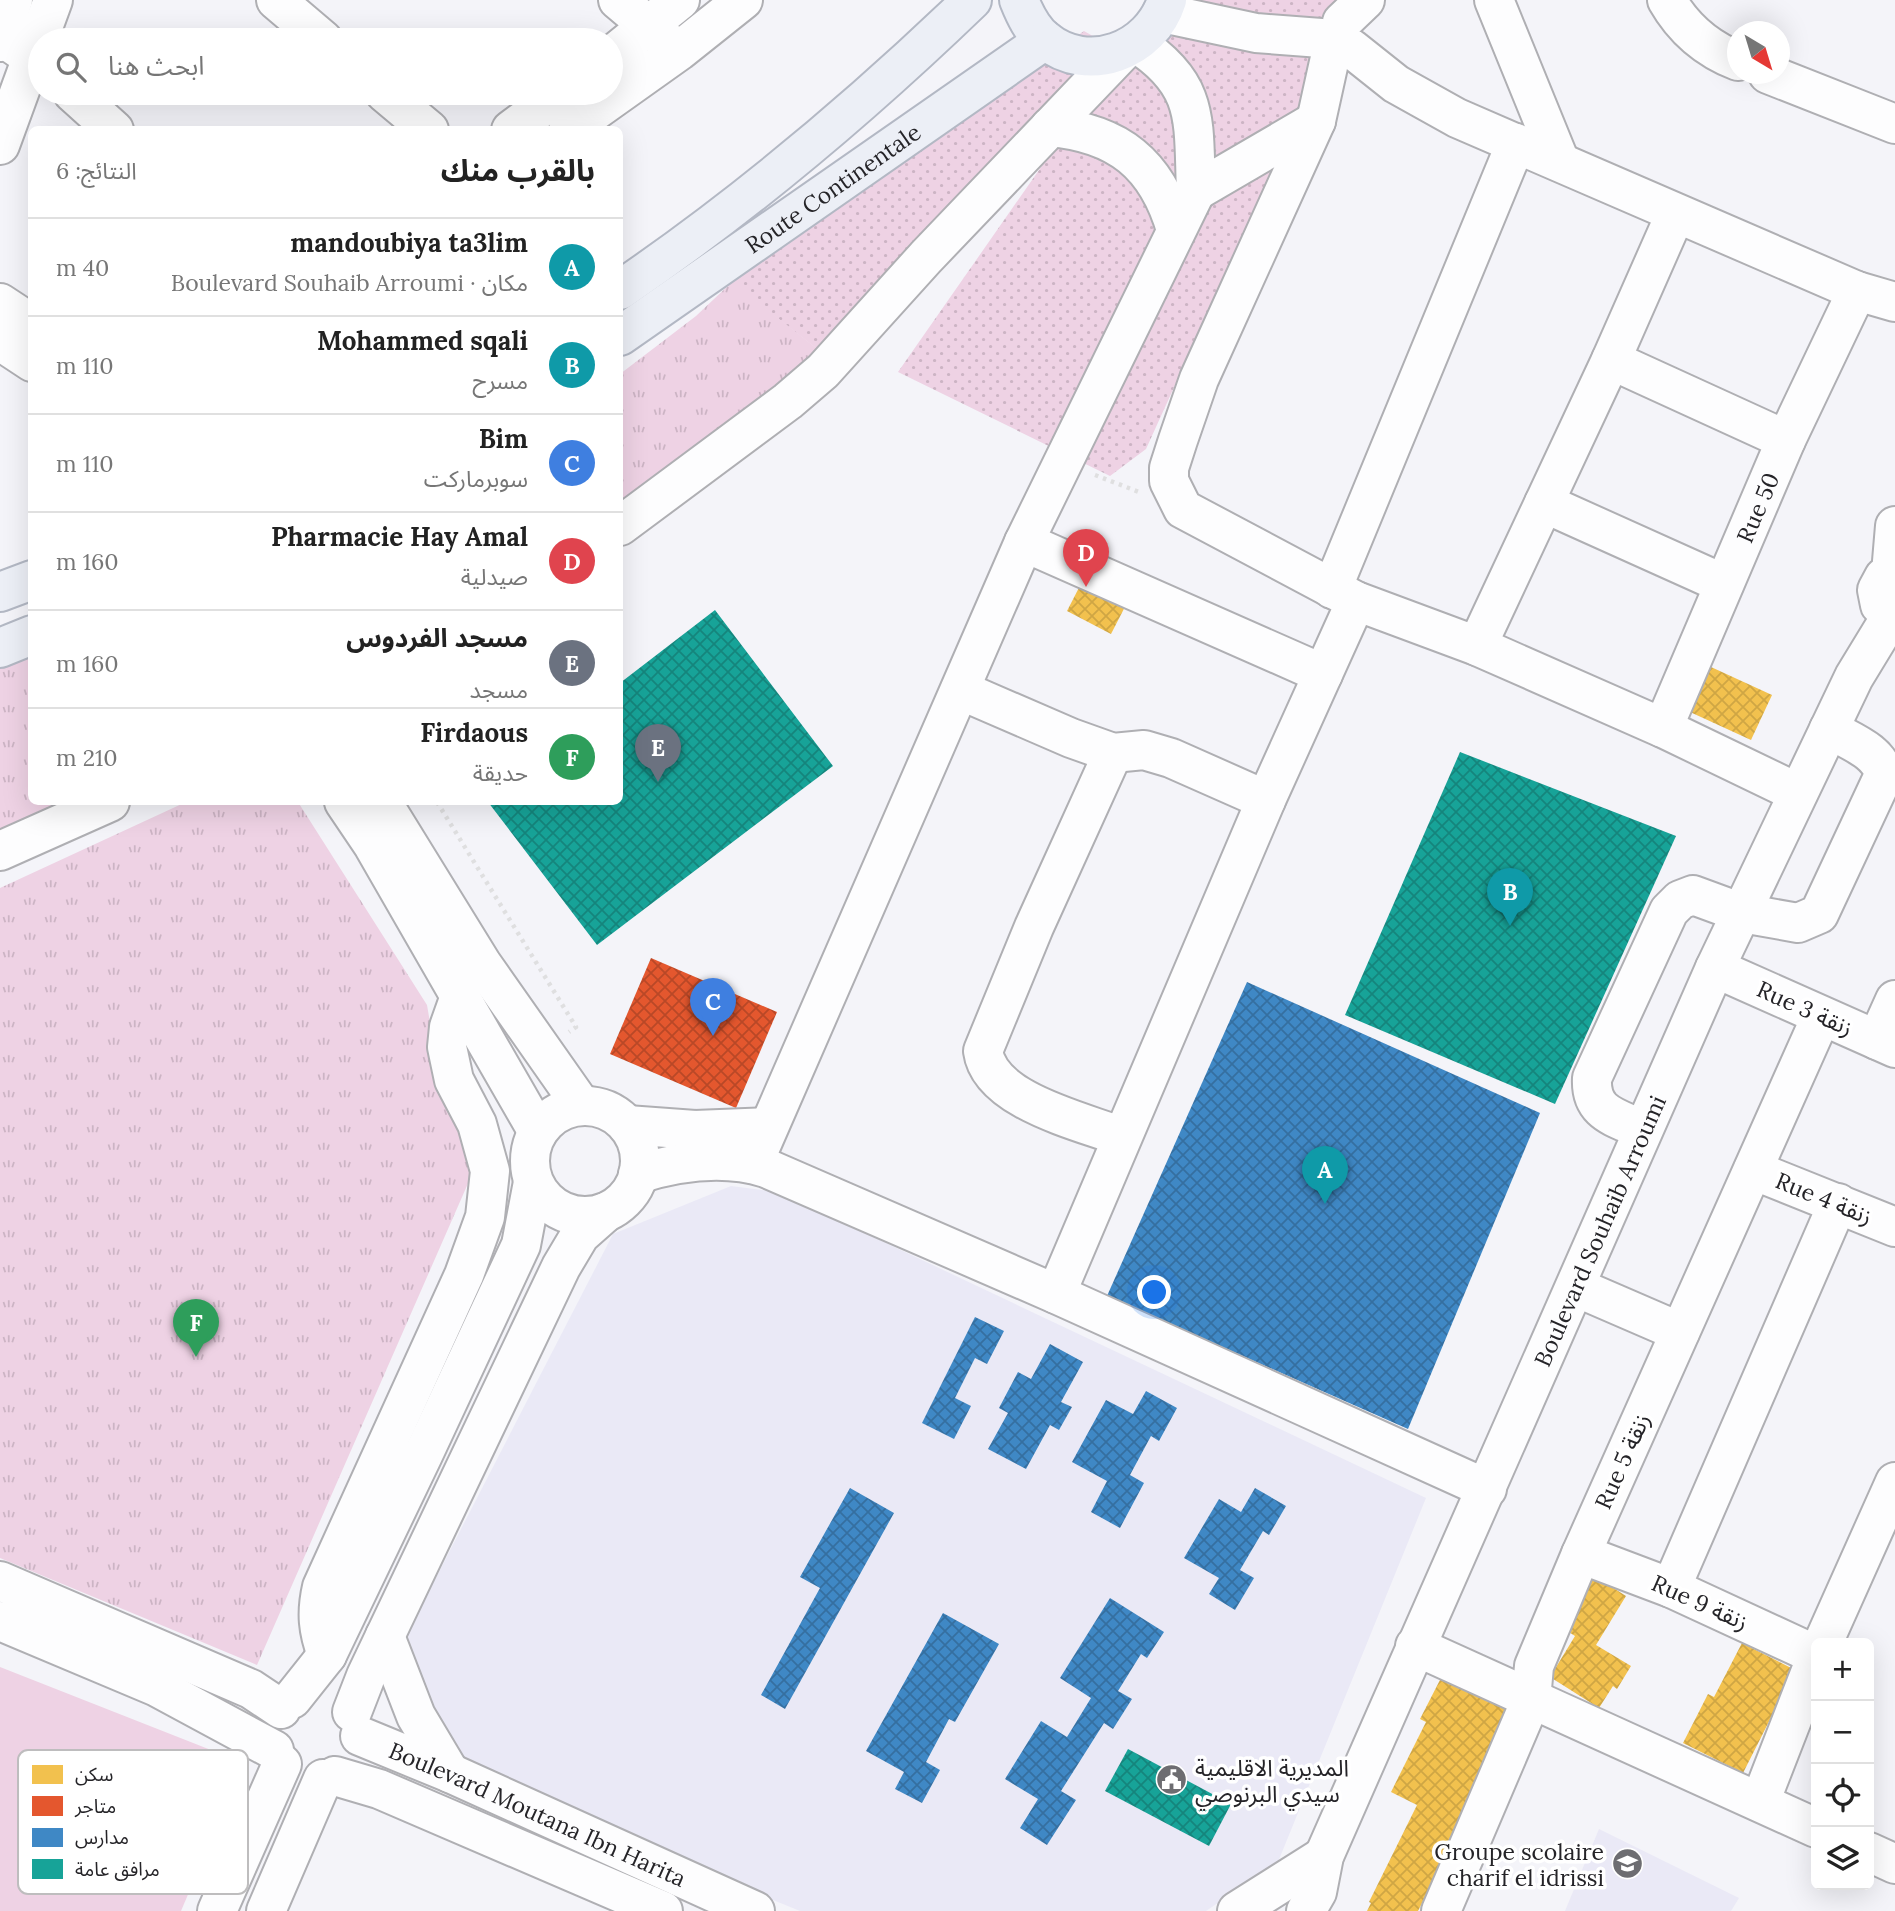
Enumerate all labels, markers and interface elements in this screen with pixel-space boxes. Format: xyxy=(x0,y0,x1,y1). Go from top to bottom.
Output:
north arrow xyxy=(1727,21,1790,84)
search box xyxy=(28,28,623,105)
icon: search xyxy=(52,48,90,86)
text: ابحث هنا xyxy=(108,49,204,82)
street label: Route Continentale xyxy=(739,117,926,259)
text: بالقرب منك xyxy=(441,151,595,189)
text: النتائج: 6 xyxy=(56,156,137,185)
text: mandoubiya ta3lim xyxy=(290,226,528,259)
text: 40 m xyxy=(56,253,109,282)
text: A xyxy=(564,253,580,282)
text: مكان · Boulevard Souhaib Arroumi xyxy=(171,268,528,297)
text: Mohammed sqali xyxy=(317,324,528,357)
text: 110 m xyxy=(56,351,114,380)
text: B xyxy=(564,351,580,380)
text: مسرح xyxy=(473,366,528,395)
text: Bim xyxy=(479,422,528,455)
text: 110 m xyxy=(56,449,114,478)
text: C xyxy=(564,449,580,478)
text: سوبرماركت xyxy=(424,464,528,493)
street label: Rue 50 xyxy=(1729,468,1785,547)
text: Pharmacie Hay Amal xyxy=(271,520,528,553)
pin: D xyxy=(1063,529,1109,587)
text: 160 m xyxy=(56,547,119,576)
text: D xyxy=(563,547,581,576)
text: صيدلية xyxy=(461,562,528,591)
text: مسجد الفردوس xyxy=(346,621,528,654)
text: 160 m xyxy=(56,649,119,678)
text: E xyxy=(565,649,579,678)
text: مسجد xyxy=(469,675,528,704)
text: Firdaous xyxy=(420,716,528,749)
pin: E xyxy=(635,724,681,782)
text: 210 m xyxy=(56,743,118,772)
text: F xyxy=(565,743,579,772)
text: حديقة xyxy=(473,758,528,787)
pin: B xyxy=(1487,868,1533,926)
street label: Rue 3 زنقة xyxy=(1752,974,1858,1042)
pin: C xyxy=(690,978,736,1036)
street label: Boulevard Souhaib Arroumi xyxy=(1527,1091,1672,1371)
pin: A xyxy=(1302,1146,1348,1204)
street label: Rue 4 زنقة xyxy=(1771,1166,1877,1230)
your location xyxy=(1137,1275,1171,1309)
pin: F xyxy=(173,1299,219,1357)
street label: Rue 5 زنقة xyxy=(1588,1409,1656,1513)
street label: Rue 9 زنقة xyxy=(1647,1568,1753,1636)
map controls xyxy=(1811,1638,1874,1890)
button: + xyxy=(1811,1638,1874,1701)
button: − xyxy=(1811,1701,1874,1764)
street label: Boulevard Moutana Ibn Harita xyxy=(385,1735,691,1893)
legend xyxy=(18,1750,248,1894)
place label: المديرية الاقليمية سيدي البرنوصي xyxy=(1195,1753,1349,1811)
text: سكن xyxy=(75,1762,113,1786)
public building icon: المديرية الاقليمية سيدي البرنوصي xyxy=(1155,1763,1189,1797)
button: locate xyxy=(1811,1764,1874,1827)
text: متاجر xyxy=(74,1794,116,1818)
text: مدارس xyxy=(75,1825,129,1849)
button: layers xyxy=(1811,1827,1874,1890)
place label: Groupe scolaire charif el idrissi xyxy=(1434,1837,1604,1892)
school or university icon: Groupe scolaire charif el idrissi xyxy=(1610,1847,1644,1881)
text: مرافق عامة xyxy=(75,1857,160,1881)

